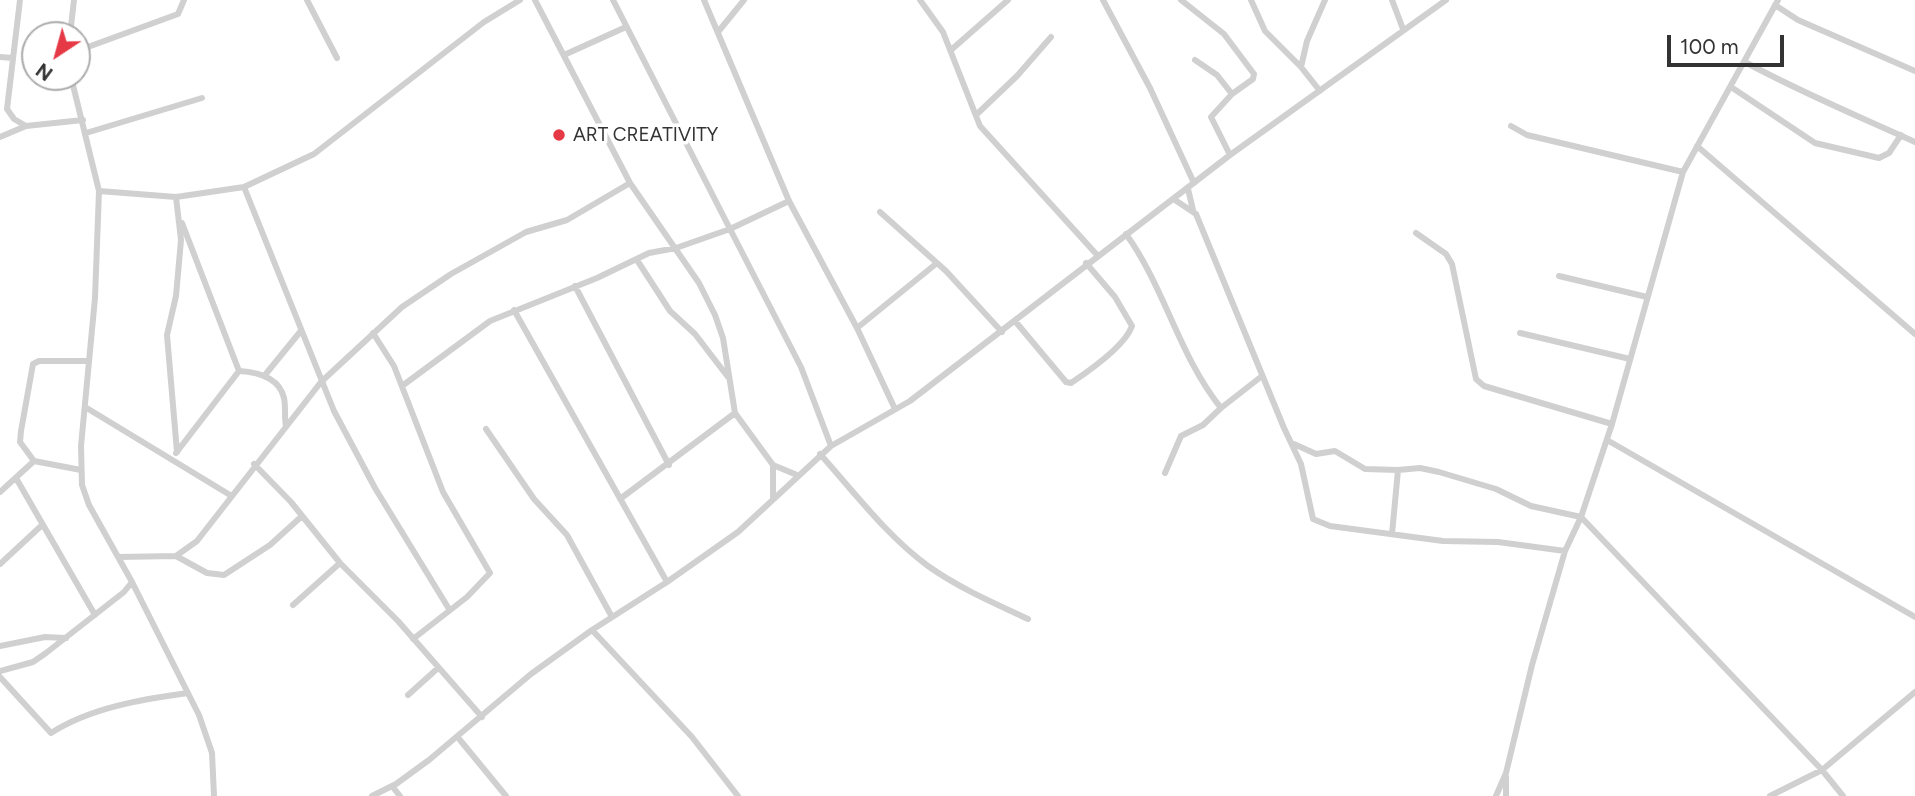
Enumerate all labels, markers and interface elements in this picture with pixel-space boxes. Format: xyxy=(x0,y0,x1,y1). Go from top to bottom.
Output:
north arrow xyxy=(21,21,91,91)
scale bar xyxy=(1670,21,1787,65)
text: 100 m xyxy=(1680,34,1739,59)
text: N xyxy=(32,58,57,85)
place label: ART CREATIVITY xyxy=(573,124,718,146)
marker: ART CREATIVITY xyxy=(551,127,567,143)

